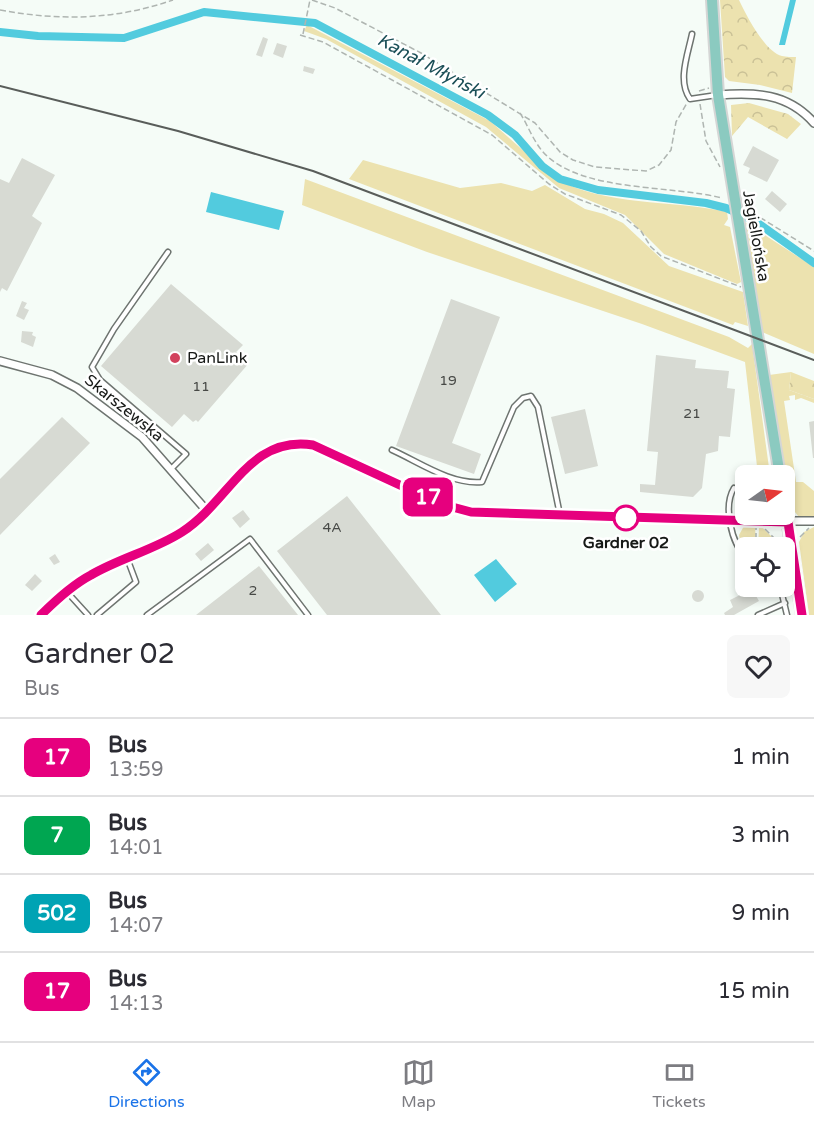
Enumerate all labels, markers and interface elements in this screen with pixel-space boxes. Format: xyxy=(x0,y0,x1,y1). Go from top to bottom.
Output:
water label: Kanał Młyński xyxy=(374,29,491,105)
street label: Jagiellońska xyxy=(738,189,774,283)
place label: PanLink xyxy=(187,348,248,368)
marker: PanLink xyxy=(168,351,182,365)
street label: Skarszewska xyxy=(80,370,168,446)
house number: 19 xyxy=(439,372,457,389)
house number: 11 xyxy=(192,378,210,395)
house number: 21 xyxy=(683,405,701,422)
north arrow xyxy=(735,465,795,525)
map controls xyxy=(735,465,795,597)
line badge: 17 xyxy=(401,478,455,516)
text: 17 xyxy=(415,485,441,510)
marker: Gardner 02 xyxy=(613,505,639,531)
house number: 4A xyxy=(322,519,342,536)
place label: Gardner 02 xyxy=(583,533,669,553)
button: locate xyxy=(735,537,795,597)
house number: 2 xyxy=(249,582,257,599)
button: heart xyxy=(727,635,790,698)
text: Gardner 02 xyxy=(24,637,175,671)
text: Bus xyxy=(24,677,60,701)
text: Bus xyxy=(108,732,147,758)
text: 1 min xyxy=(731,744,790,770)
text: 17 xyxy=(44,745,70,770)
text: 13:59 xyxy=(108,758,163,782)
text: Bus xyxy=(108,810,147,836)
text: 3 min xyxy=(731,822,790,848)
text: 7 xyxy=(50,823,64,848)
text: 14:01 xyxy=(108,836,163,860)
text: Bus xyxy=(108,888,147,914)
text: 9 min xyxy=(731,900,790,926)
text: 502 xyxy=(37,901,77,926)
text: 14:07 xyxy=(108,914,163,938)
text: Bus xyxy=(108,966,147,992)
text: 15 min xyxy=(718,978,790,1004)
text: 17 xyxy=(44,979,70,1004)
text: 14:13 xyxy=(108,992,163,1016)
tab: Directions xyxy=(108,1056,185,1112)
tab: Map xyxy=(401,1056,436,1112)
tab: Tickets xyxy=(652,1056,706,1112)

